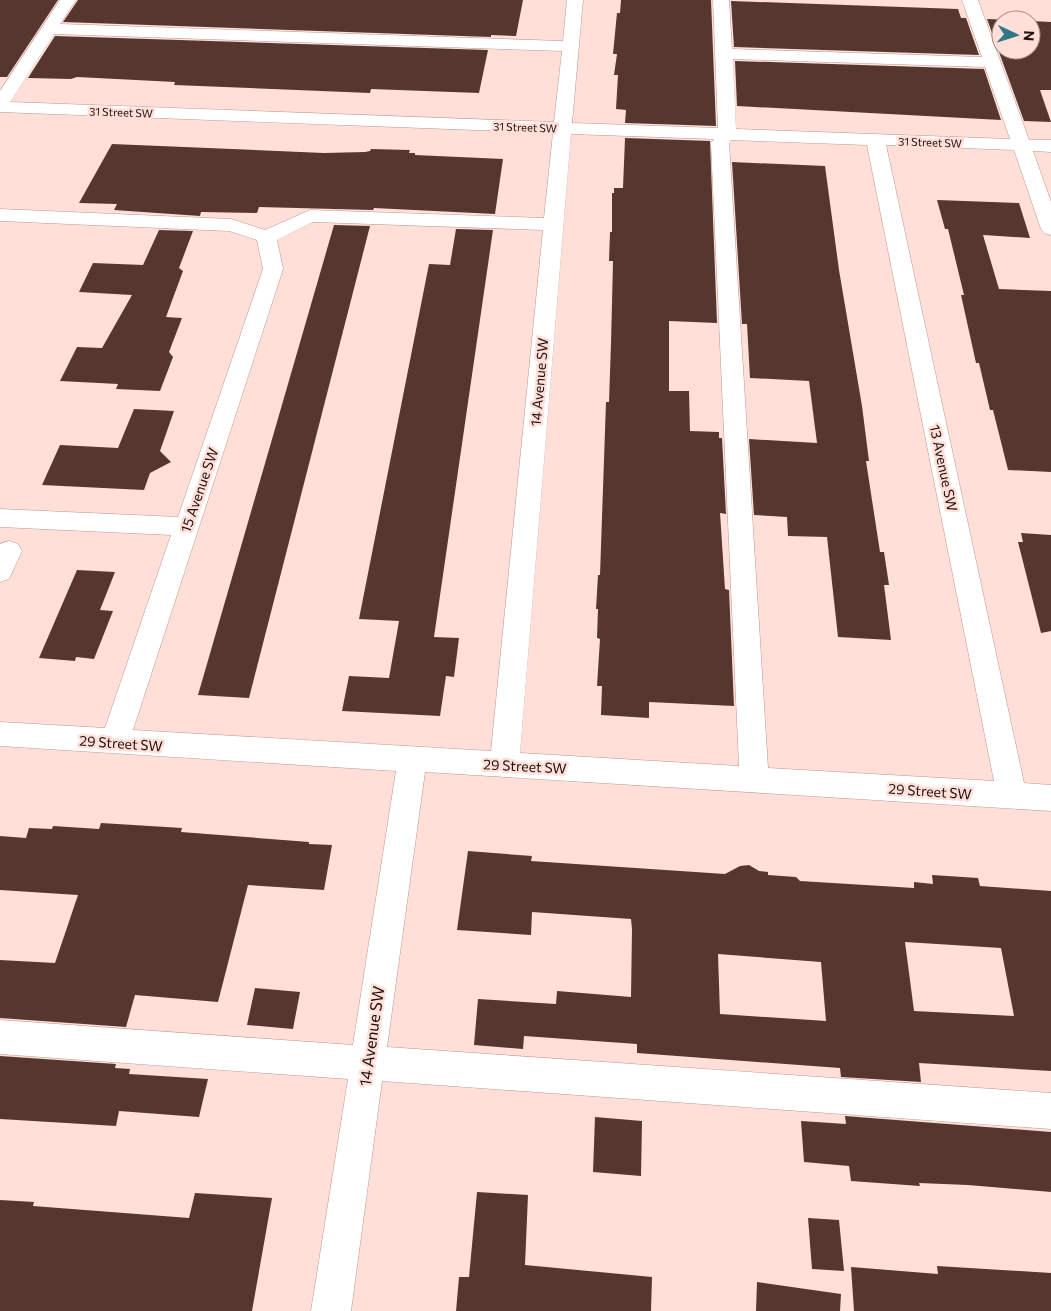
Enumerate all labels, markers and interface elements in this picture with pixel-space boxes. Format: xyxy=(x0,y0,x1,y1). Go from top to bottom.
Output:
north arrow xyxy=(991,10,1041,60)
text: N xyxy=(1021,30,1038,42)
street label: 31 Street SW xyxy=(89,104,153,120)
street label: 31 Street SW xyxy=(493,119,557,135)
street label: 31 Street SW xyxy=(898,134,962,150)
street label: 14 Avenue SW xyxy=(527,337,551,427)
street label: 13 Avenue SW xyxy=(927,423,961,513)
street label: 15 Avenue SW xyxy=(177,445,221,535)
street label: 29 Street SW xyxy=(79,732,163,754)
street label: 29 Street SW xyxy=(483,755,567,777)
street label: 29 Street SW xyxy=(888,780,972,802)
street label: 14 Avenue SW xyxy=(355,985,387,1087)

